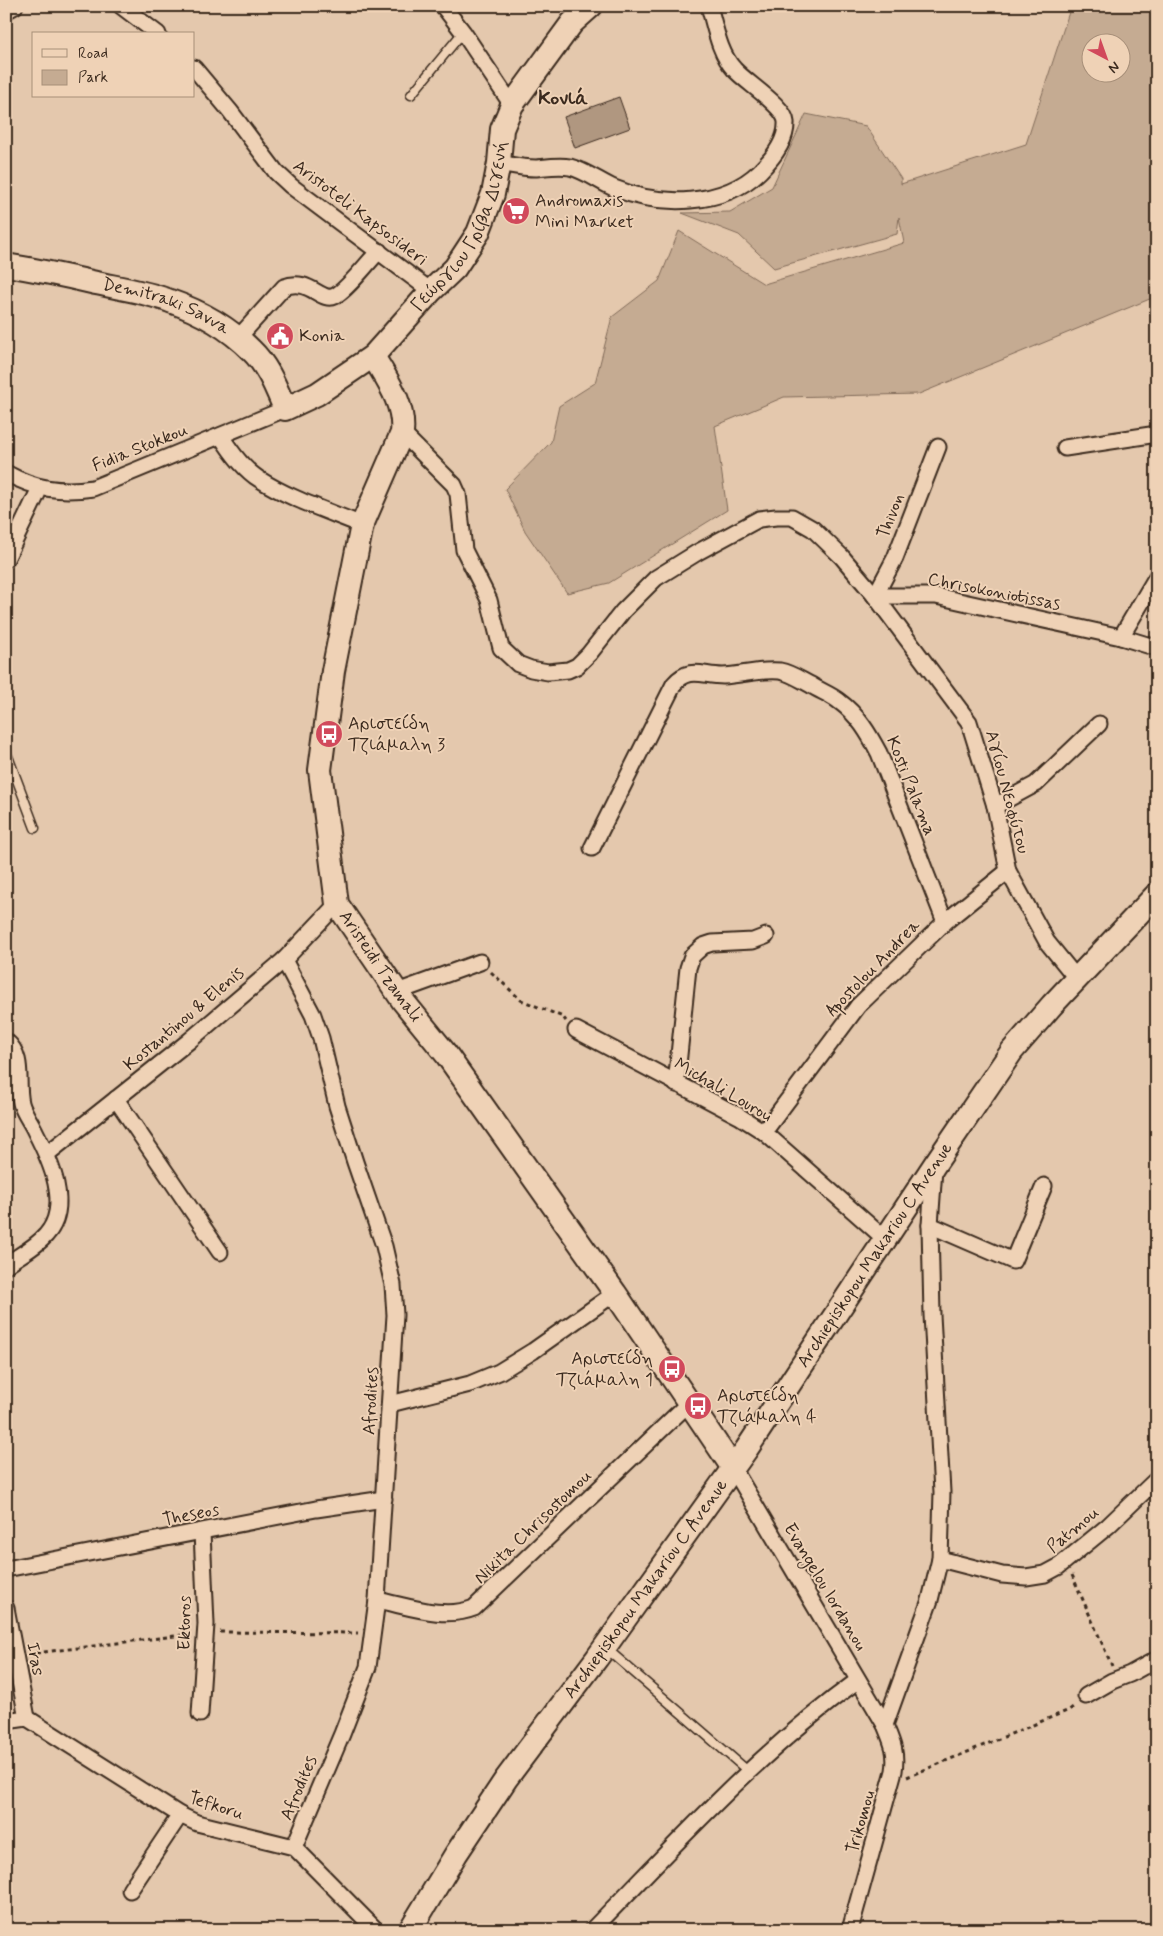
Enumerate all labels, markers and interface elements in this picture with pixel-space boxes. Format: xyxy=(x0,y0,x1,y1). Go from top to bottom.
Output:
legend xyxy=(32,32,195,98)
north arrow xyxy=(1080,32,1130,82)
text: Road xyxy=(78,44,108,64)
text: N xyxy=(1104,57,1123,77)
text: Park xyxy=(78,68,108,88)
district label: Κονιά xyxy=(538,85,588,112)
street label: Γεώργιου Γρίβα Διγενή xyxy=(406,141,513,317)
street label: Aristoteli Kapsosideri xyxy=(288,154,432,272)
place label: Andromaxis Mini Market xyxy=(535,189,634,234)
supermarket icon: Andromaxis Mini Market xyxy=(501,196,531,226)
street label: Demitraki Savva xyxy=(100,273,235,341)
public building icon: Konia xyxy=(265,321,295,351)
place label: Konia xyxy=(299,324,345,348)
street label: Fidia Stokkou xyxy=(89,418,191,478)
street label: Thivon xyxy=(871,490,911,542)
street label: Chrisokoniotissas xyxy=(926,567,1062,617)
place label: Αριστείδη Τζιάμαλη 3 xyxy=(348,712,445,757)
bus stop icon: Αριστείδη Τζιάμαλη 3 xyxy=(314,719,344,749)
street label: Αγίου Νεοφύτου xyxy=(979,728,1035,856)
street label: Kosti Palama xyxy=(880,733,942,839)
street label: Aristeidi Tzamali xyxy=(333,906,428,1027)
street label: Apostolou Andrea xyxy=(821,914,926,1022)
street label: Kostantinou & Elenis xyxy=(119,961,249,1077)
street label: Michali Lourou xyxy=(670,1052,776,1128)
street label: Archiepiskopou Makariou C Avenue xyxy=(792,1138,958,1372)
place label: Αριστείδη Τζιάμαλη 1 xyxy=(556,1347,653,1392)
bus stop icon: Αριστείδη Τζιάμαλη 1 xyxy=(657,1354,687,1384)
street label: Afrodites xyxy=(357,1366,385,1436)
place label: Αριστείδη Τζιάμαλη 4 xyxy=(717,1384,816,1429)
bus stop icon: Αριστείδη Τζιάμαλη 4 xyxy=(683,1391,713,1421)
street label: Nikita Chrisostomou xyxy=(469,1464,597,1590)
street label: Archiepiskopou Makariou C Avenue xyxy=(558,1474,733,1704)
street label: Theseos xyxy=(161,1498,222,1532)
street label: Patmou xyxy=(1042,1501,1104,1559)
street label: Evangelou Iordanou xyxy=(777,1519,873,1656)
street label: Ektoros xyxy=(173,1595,197,1651)
street label: Iras xyxy=(20,1640,50,1678)
street label: Afrodites xyxy=(275,1752,323,1824)
street label: Tefkoru xyxy=(185,1786,247,1826)
street label: Trikomou xyxy=(841,1788,881,1856)

